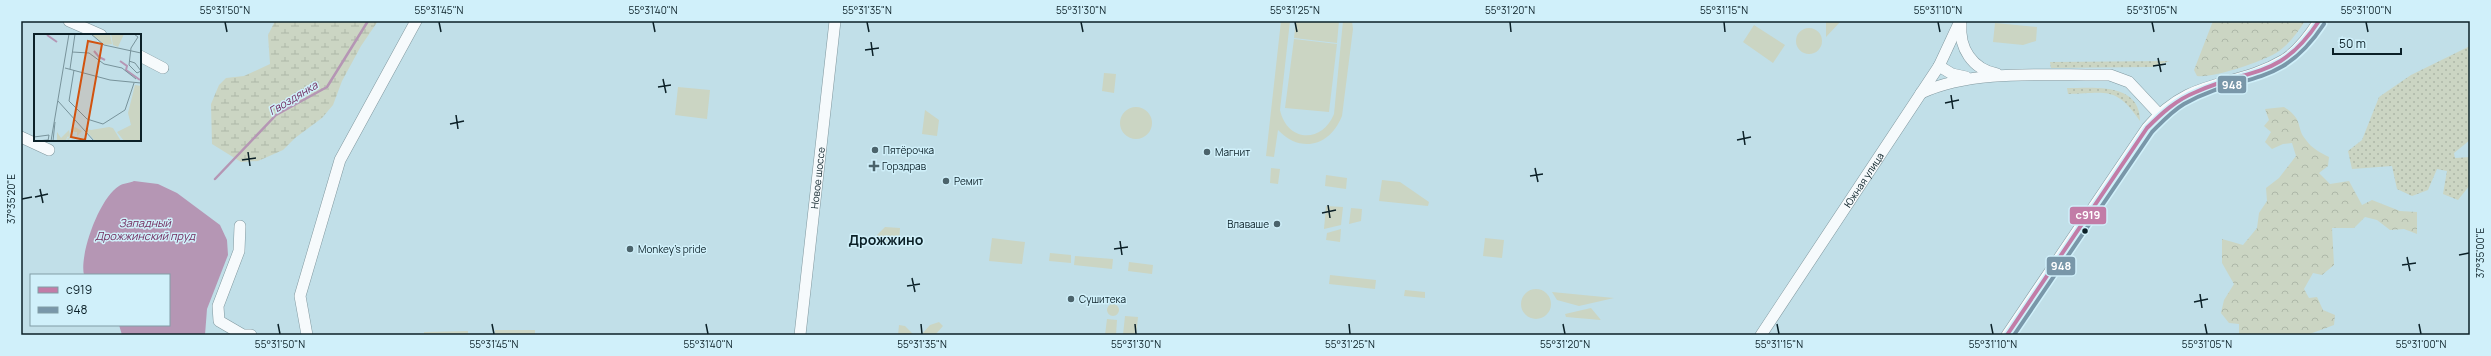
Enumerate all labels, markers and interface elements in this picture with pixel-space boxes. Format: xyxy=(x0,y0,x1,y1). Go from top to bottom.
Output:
text: 55°31'50"N xyxy=(200,3,250,17)
text: 55°31'45"N xyxy=(415,3,464,17)
text: 55°31'40"N xyxy=(628,3,678,17)
text: 55°31'35"N xyxy=(842,3,892,17)
text: 55°31'30"N xyxy=(1056,3,1106,17)
text: 55°31'25"N xyxy=(1270,3,1320,17)
text: 55°31'20"N xyxy=(1485,3,1535,17)
text: 55°31'15"N xyxy=(1700,3,1748,17)
text: 55°31'10"N xyxy=(1914,3,1962,17)
text: 55°31'05"N xyxy=(2127,3,2177,17)
text: 55°31'00"N xyxy=(2341,3,2391,17)
scale bar xyxy=(2333,30,2401,56)
inset map xyxy=(34,34,141,141)
text: 50 m xyxy=(2339,35,2366,52)
line badge: 948 xyxy=(2217,75,2247,94)
water label: Гвоздянка xyxy=(266,77,321,118)
text: 948 xyxy=(2222,77,2242,92)
place label: Пятёрочка xyxy=(883,143,934,157)
marker: Пятёрочка xyxy=(870,145,880,155)
place label: Магнит xyxy=(1215,145,1250,159)
street label: Новое шоссе xyxy=(807,146,828,210)
marker: Магнит xyxy=(1202,147,1212,157)
street label: Южная улица xyxy=(1840,150,1887,210)
place label: Горздрав xyxy=(882,159,927,173)
marker: Горздрав xyxy=(869,161,879,171)
text: 37°35'20"E xyxy=(4,174,18,224)
place label: Ремит xyxy=(954,174,983,188)
marker: Ремит xyxy=(941,176,951,186)
line badge: с919 xyxy=(2069,206,2107,225)
text: с919 xyxy=(2076,207,2101,222)
water label: Западный Дрожжинский пруд xyxy=(95,215,196,243)
place label: Влаваше xyxy=(1227,217,1269,231)
marker: Влаваше xyxy=(1272,219,1282,229)
unlabelled marker xyxy=(2080,226,2090,236)
text: 37°35'00"E xyxy=(2473,228,2487,278)
district label: Дрожжино xyxy=(849,230,924,249)
place label: Monkey’s pride xyxy=(638,242,707,256)
marker: Monkey’s pride xyxy=(625,244,635,254)
line badge: 948 xyxy=(2046,256,2076,276)
text: 948 xyxy=(2051,258,2071,273)
legend xyxy=(30,274,170,326)
text: с919 xyxy=(66,281,92,298)
place label: Сушитека xyxy=(1079,292,1126,306)
marker: Сушитека xyxy=(1066,294,1076,304)
text: 948 xyxy=(66,301,88,318)
text: 55°31'50"N xyxy=(255,337,305,351)
text: 55°31'45"N xyxy=(470,337,519,351)
text: 55°31'40"N xyxy=(683,337,733,351)
text: 55°31'35"N xyxy=(897,337,947,351)
text: 55°31'30"N xyxy=(1111,337,1161,351)
text: 55°31'25"N xyxy=(1325,337,1375,351)
text: 55°31'20"N xyxy=(1540,337,1590,351)
text: 55°31'15"N xyxy=(1755,337,1803,351)
text: 55°31'10"N xyxy=(1969,337,2017,351)
text: 55°31'05"N xyxy=(2182,337,2232,351)
text: 55°31'00"N xyxy=(2396,337,2446,351)

